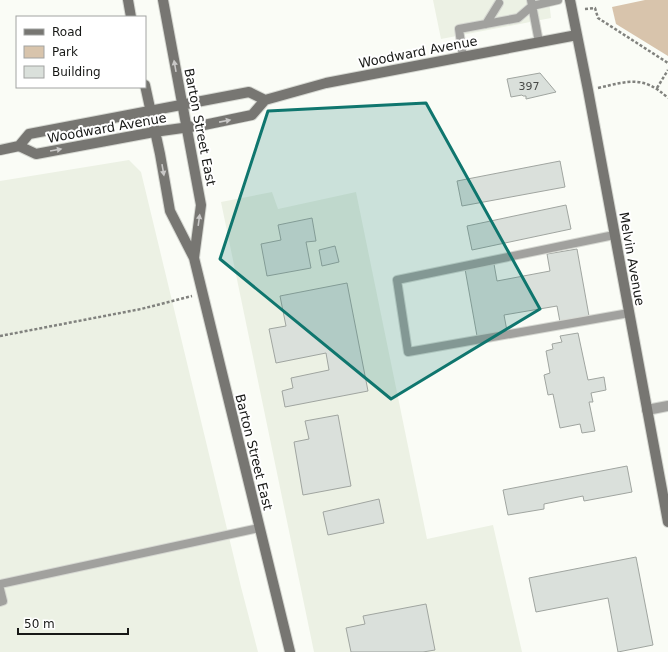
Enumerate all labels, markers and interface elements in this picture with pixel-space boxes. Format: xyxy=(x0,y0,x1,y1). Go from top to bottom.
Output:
legend xyxy=(16,16,146,88)
text: Road xyxy=(52,25,82,39)
street label: Woodward Avenue xyxy=(357,33,479,71)
text: Park xyxy=(52,45,78,59)
one-way arrow xyxy=(172,60,178,72)
text: Building xyxy=(52,65,101,79)
street label: Barton Street East xyxy=(181,67,219,187)
house number: 397 xyxy=(519,80,540,93)
street label: Woodward Avenue xyxy=(46,110,168,146)
one-way arrow xyxy=(219,117,231,123)
one-way arrow xyxy=(50,147,62,153)
one-way arrow xyxy=(160,163,166,176)
street label: Melvin Avenue xyxy=(616,211,648,307)
one-way arrow xyxy=(196,214,202,226)
street label: Barton Street East xyxy=(232,392,276,512)
scale bar xyxy=(18,610,128,636)
text: 50 m xyxy=(24,617,55,631)

